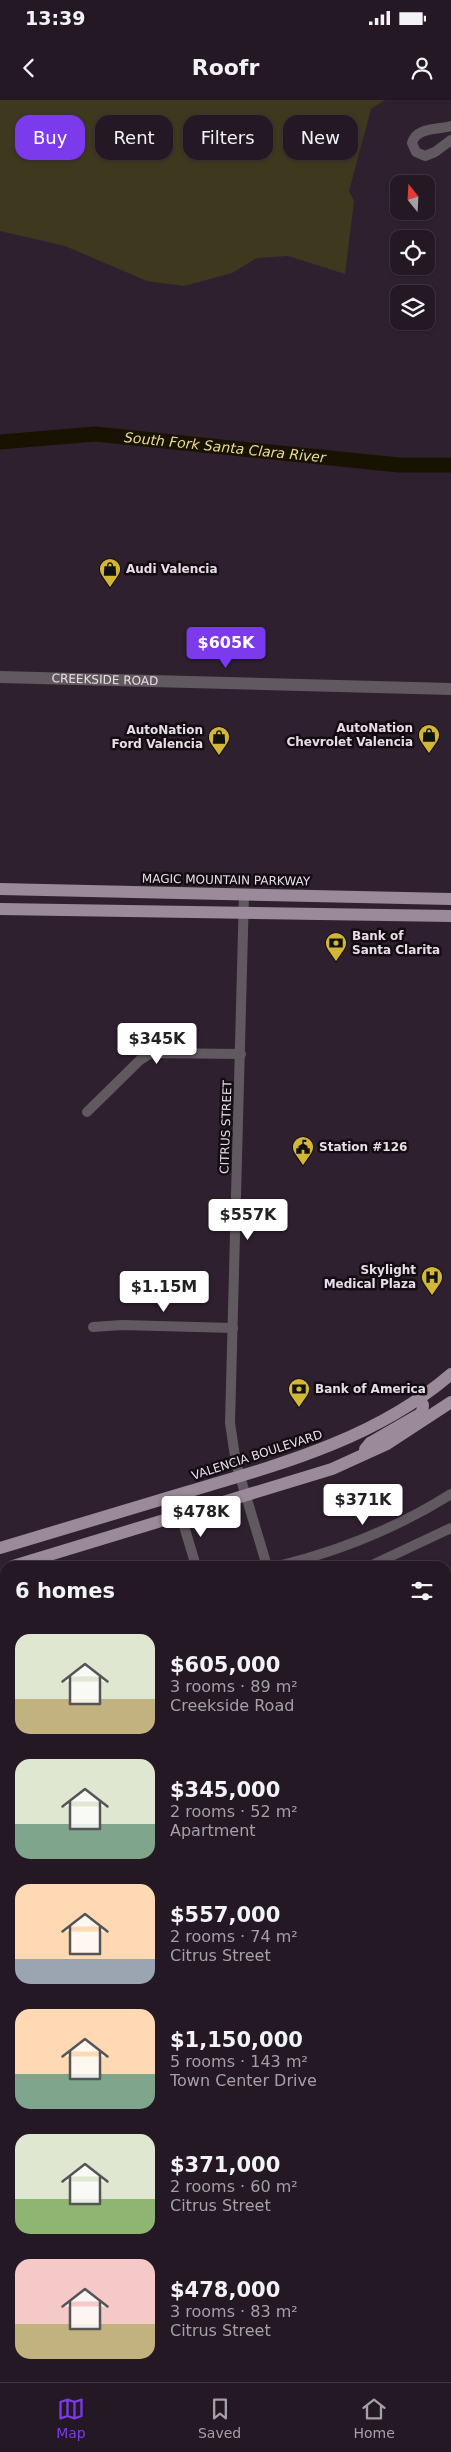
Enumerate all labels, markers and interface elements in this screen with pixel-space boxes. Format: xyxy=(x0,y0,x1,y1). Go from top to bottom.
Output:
text: 13:39 xyxy=(25,7,85,29)
icon: back xyxy=(15,54,43,82)
icon: person xyxy=(408,54,436,82)
text: Roofr xyxy=(192,55,259,80)
chip: Buy xyxy=(15,115,85,160)
chip: Rent xyxy=(95,115,173,160)
chip: Filters xyxy=(183,115,273,160)
chip: New xyxy=(283,115,358,160)
north arrow xyxy=(390,175,435,220)
map controls xyxy=(390,175,435,330)
button: locate xyxy=(390,230,435,275)
button: layers xyxy=(390,285,435,330)
water label: South Fork Santa Clara River xyxy=(123,429,328,466)
shop icon: Audi Valencia xyxy=(98,557,122,588)
place label: Audi Valencia xyxy=(126,562,218,576)
pin: $605K xyxy=(191,626,261,669)
text: $605K xyxy=(198,633,254,652)
street label: CREEKSIDE ROAD xyxy=(51,671,158,688)
place label: AutoNation Chevrolet Valencia xyxy=(287,721,413,749)
place label: AutoNation Ford Valencia xyxy=(112,723,203,751)
shop icon: AutoNation Chevrolet Valencia xyxy=(417,723,441,754)
shop icon: AutoNation Ford Valencia xyxy=(207,725,231,756)
street label: MAGIC MOUNTAIN PARKWAY xyxy=(142,872,311,888)
place label: Bank of Santa Clarita xyxy=(352,929,440,957)
bank icon: Bank of Santa Clarita xyxy=(324,931,348,962)
pin: $345K xyxy=(122,1022,192,1065)
text: $345K xyxy=(129,1029,185,1048)
street label: CITRUS STREET xyxy=(217,1079,235,1174)
public building icon: Station #126 xyxy=(291,1135,315,1166)
place label: Station #126 xyxy=(319,1140,407,1154)
pin: $557K xyxy=(213,1198,283,1241)
text: $557K xyxy=(220,1205,276,1224)
place label: Skylight Medical Plaza xyxy=(324,1263,416,1291)
hospital icon: Skylight Medical Plaza xyxy=(420,1265,444,1296)
pin: $1.15M xyxy=(123,1270,205,1313)
text: $1.15M xyxy=(131,1277,197,1296)
bank icon: Bank of America xyxy=(287,1377,311,1408)
place label: Bank of America xyxy=(315,1382,426,1396)
street label: VALENCIA BOULEVARD xyxy=(190,1427,324,1483)
pin: $371K xyxy=(328,1484,398,1526)
text: $371K xyxy=(335,1490,391,1509)
pin: $478K xyxy=(166,1496,236,1538)
text: $478K xyxy=(173,1502,229,1521)
icon: filters xyxy=(408,1577,436,1605)
text: 6 homes xyxy=(15,1579,115,1603)
text: $605,000 xyxy=(170,1653,280,1677)
icon: home xyxy=(55,1654,115,1714)
text: 3 rooms · 89 m² xyxy=(170,1677,298,1696)
text: Creekside Road xyxy=(170,1696,294,1715)
text: $345,000 xyxy=(170,1778,280,1802)
icon: home xyxy=(55,1779,115,1839)
text: 2 rooms · 52 m² xyxy=(170,1802,298,1821)
text: Apartment xyxy=(170,1821,256,1840)
text: $557,000 xyxy=(170,1903,280,1927)
icon: home xyxy=(55,1904,115,1964)
text: 2 rooms · 74 m² xyxy=(170,1927,298,1946)
text: Citrus Street xyxy=(170,1946,271,1965)
text: $1,150,000 xyxy=(170,2028,303,2052)
icon: home xyxy=(55,2029,115,2089)
text: 5 rooms · 143 m² xyxy=(170,2052,308,2071)
text: Town Center Drive xyxy=(170,2071,317,2090)
text: $371,000 xyxy=(170,2153,280,2177)
icon: home xyxy=(55,2154,115,2214)
text: 2 rooms · 60 m² xyxy=(170,2177,298,2196)
text: Citrus Street xyxy=(170,2196,271,2215)
text: $478,000 xyxy=(170,2278,280,2302)
icon: home xyxy=(55,2279,115,2339)
text: 3 rooms · 83 m² xyxy=(170,2302,298,2321)
text: Citrus Street xyxy=(170,2321,271,2340)
tab: Map xyxy=(56,2395,86,2441)
tab: Saved xyxy=(198,2395,241,2441)
tab: Home xyxy=(354,2395,395,2441)

